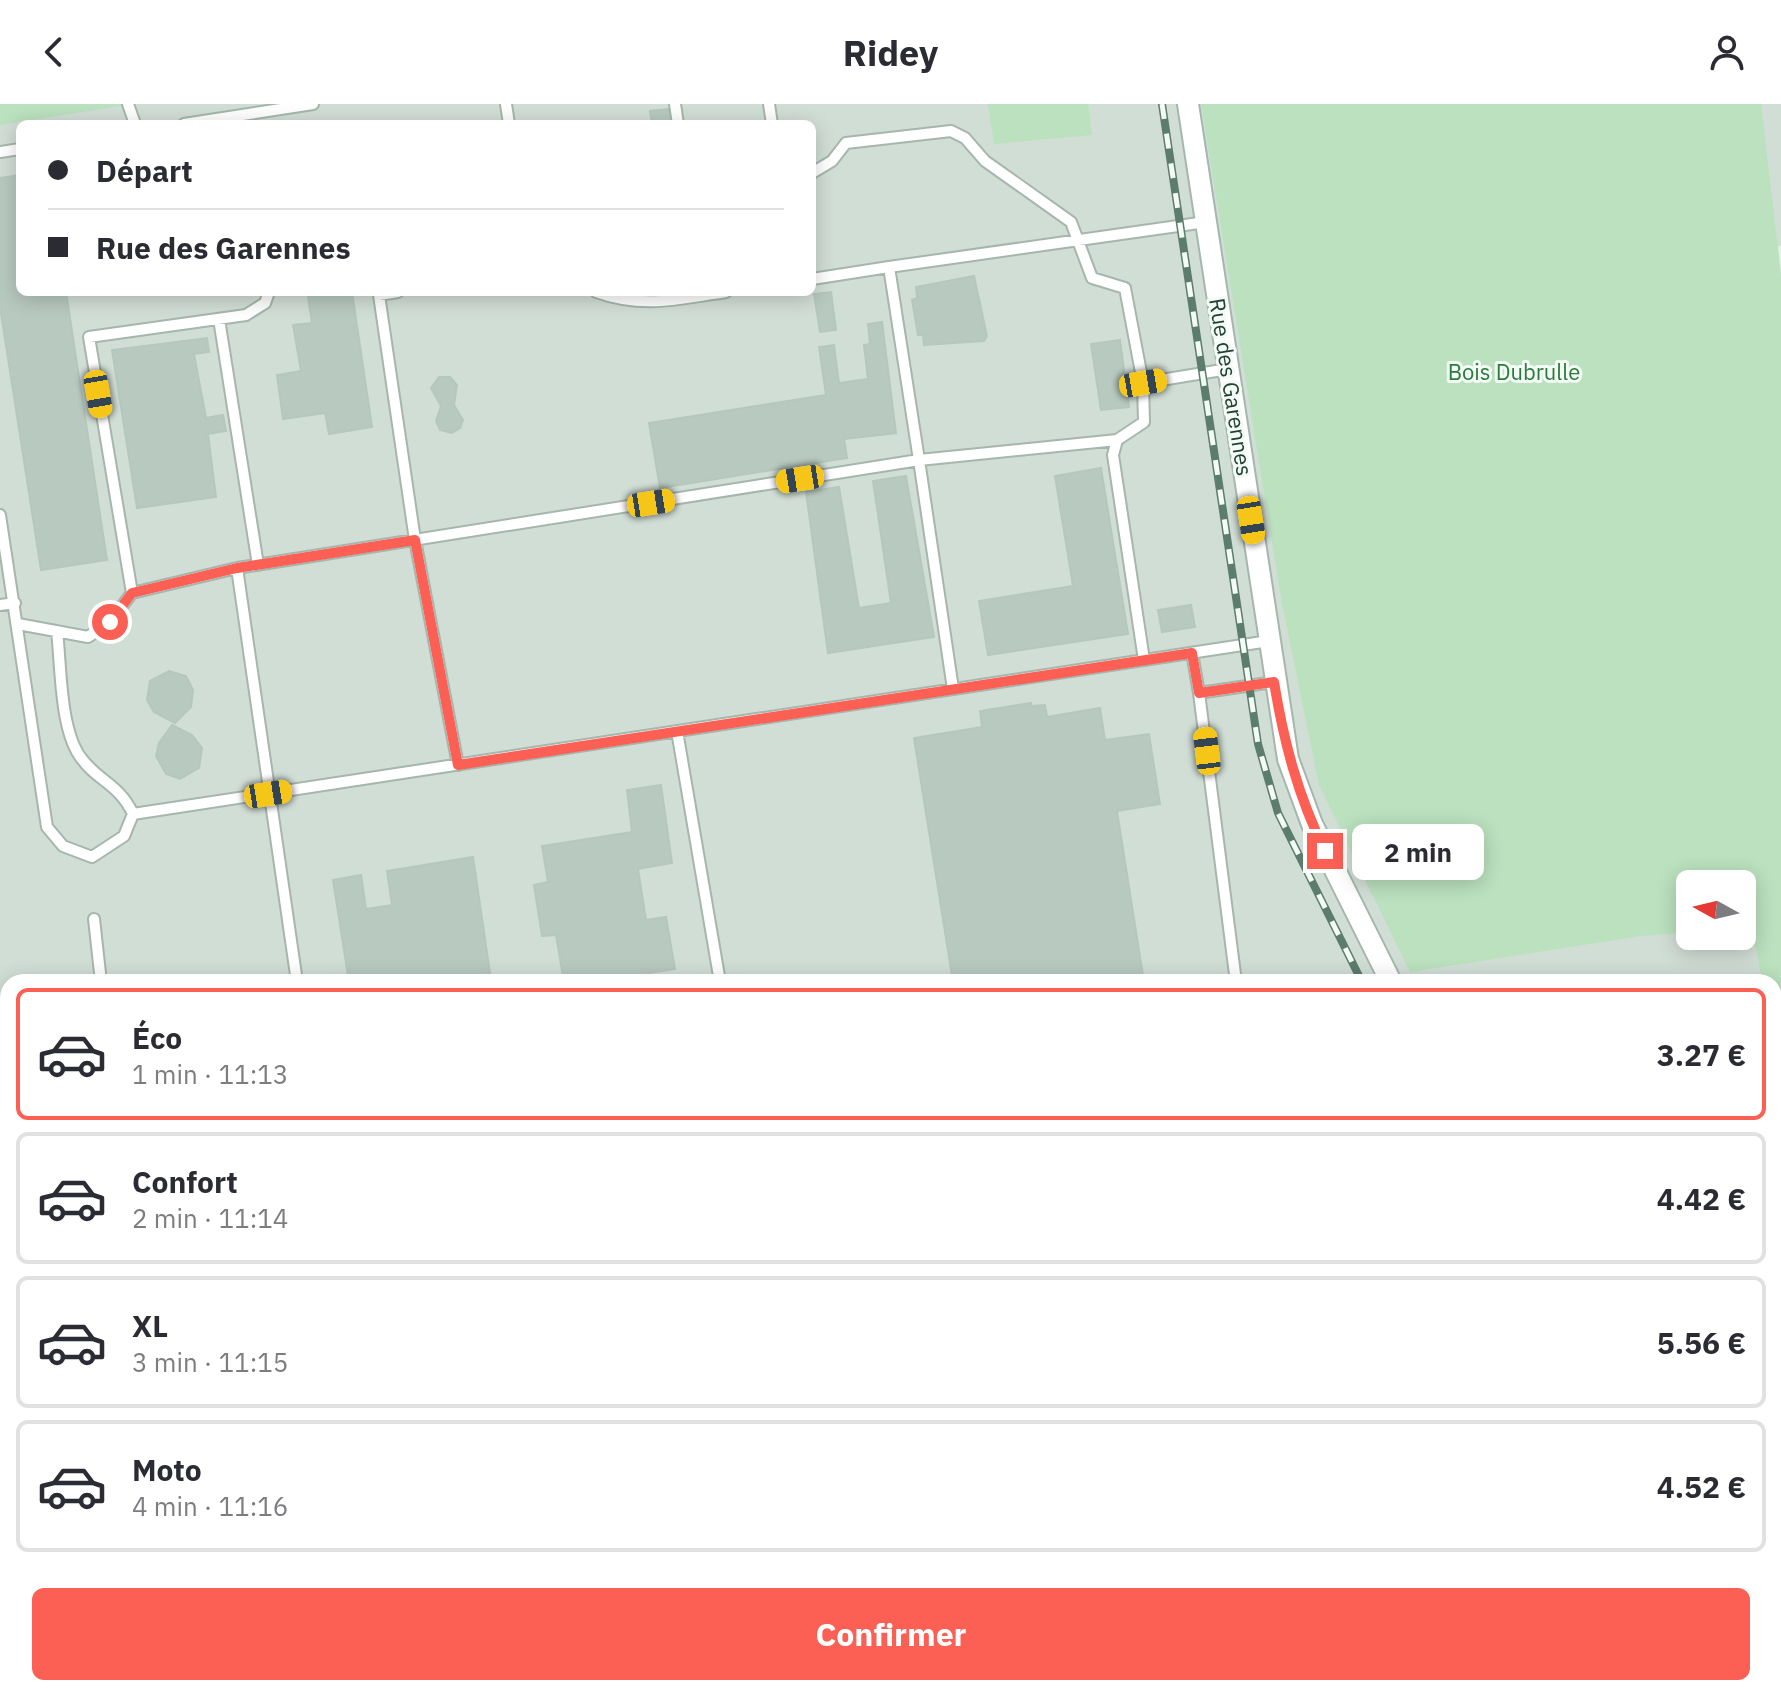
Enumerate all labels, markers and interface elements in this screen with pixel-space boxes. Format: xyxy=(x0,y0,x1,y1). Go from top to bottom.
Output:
text: Ridey xyxy=(843,29,938,76)
icon: back xyxy=(32,30,76,74)
icon: person xyxy=(1705,30,1749,74)
text: Départ xyxy=(96,151,193,190)
text: Rue des Garennes xyxy=(96,228,351,267)
street label: Rue des Garennes xyxy=(1203,296,1260,478)
park label: Bois Dubrulle xyxy=(1448,357,1580,386)
car xyxy=(1117,367,1169,399)
car xyxy=(82,368,114,420)
car xyxy=(774,463,826,495)
car xyxy=(625,487,677,519)
car xyxy=(1235,494,1267,546)
route start xyxy=(92,604,128,640)
car xyxy=(1192,726,1222,776)
car xyxy=(242,778,294,810)
callout: 2 min xyxy=(1353,823,1485,879)
route end xyxy=(1307,833,1343,869)
text: 2 min xyxy=(1384,835,1452,869)
north arrow xyxy=(1676,870,1756,950)
map controls xyxy=(1676,870,1756,950)
icon: car xyxy=(36,1018,108,1090)
text: Éco xyxy=(132,1018,182,1057)
text: 3.27 € xyxy=(1657,1035,1746,1074)
text: 1 min · 11:13 xyxy=(132,1057,288,1091)
icon: car xyxy=(36,1162,108,1234)
text: Confort xyxy=(132,1162,238,1201)
text: 4.42 € xyxy=(1657,1179,1746,1218)
text: 2 min · 11:14 xyxy=(132,1201,288,1235)
icon: car xyxy=(36,1306,108,1378)
text: XL xyxy=(132,1306,168,1345)
text: 5.56 € xyxy=(1657,1323,1746,1362)
text: 3 min · 11:15 xyxy=(132,1345,288,1379)
icon: car xyxy=(36,1450,108,1522)
text: Moto xyxy=(132,1450,202,1489)
text: 4.52 € xyxy=(1657,1467,1746,1506)
text: 4 min · 11:16 xyxy=(132,1489,288,1523)
button: Confirmer xyxy=(32,1588,1750,1680)

